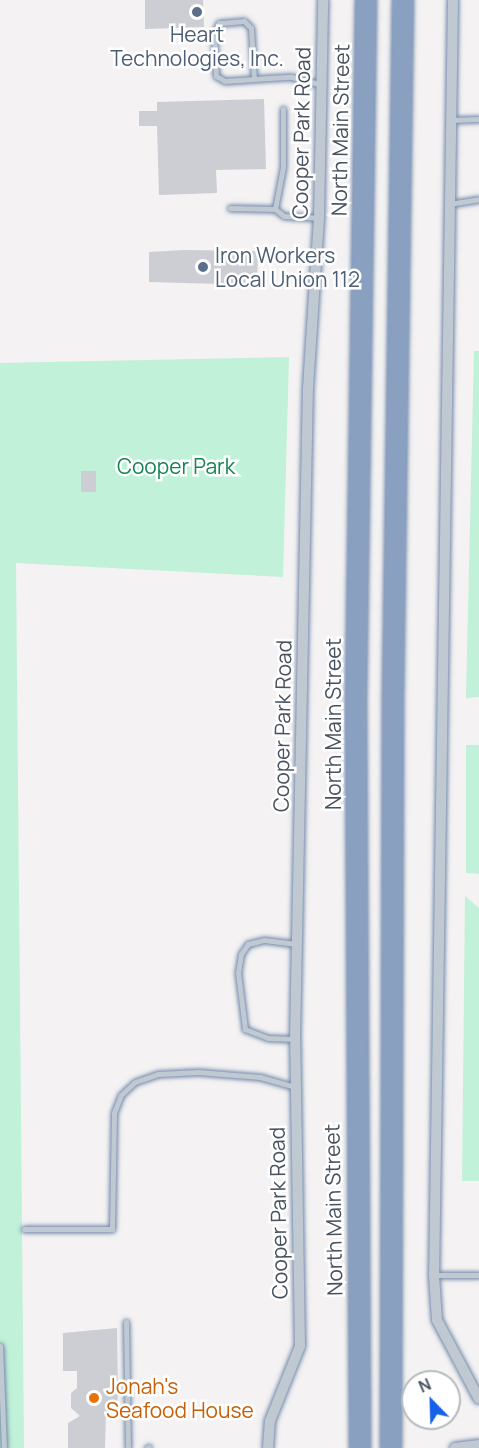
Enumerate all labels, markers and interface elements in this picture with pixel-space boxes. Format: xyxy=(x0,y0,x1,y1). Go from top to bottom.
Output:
marker: Heart Technologies, Inc. xyxy=(190,5,204,19)
place label: Heart Technologies, Inc. xyxy=(110,21,284,71)
street label: North Main Street xyxy=(326,44,354,216)
street label: Cooper Park Road xyxy=(287,47,315,219)
place label: Iron Workers Local Union 112 xyxy=(215,242,360,292)
marker: Iron Workers Local Union 112 xyxy=(196,260,210,274)
park label: Cooper Park xyxy=(117,453,235,479)
street label: North Main Street xyxy=(320,638,346,810)
street label: Cooper Park Road xyxy=(268,640,296,812)
street label: North Main Street xyxy=(319,1124,347,1296)
street label: Cooper Park Road xyxy=(264,1127,292,1299)
north arrow xyxy=(401,1370,461,1430)
place label: Jonah's Seafood House xyxy=(106,1373,254,1423)
text: N xyxy=(415,1373,434,1398)
marker: Jonah's Seafood House xyxy=(87,1391,101,1405)

